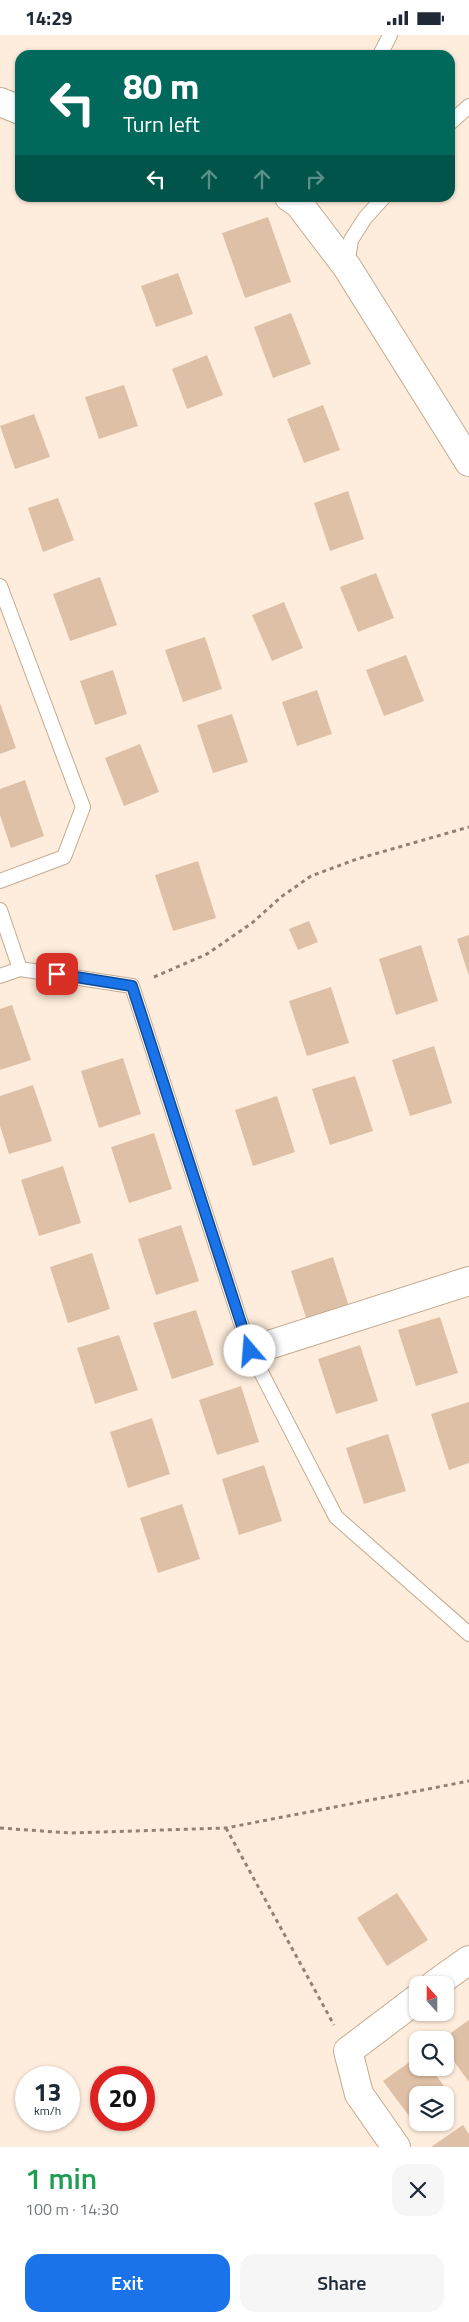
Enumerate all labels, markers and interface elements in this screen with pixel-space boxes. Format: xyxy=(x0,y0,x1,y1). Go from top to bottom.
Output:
text: 14:29 xyxy=(25,3,72,32)
text: 80 m xyxy=(123,59,199,113)
icon: left xyxy=(40,70,105,135)
text: Turn left xyxy=(123,107,200,141)
icon: left xyxy=(142,165,170,193)
icon: ahead xyxy=(195,165,223,193)
icon: ahead xyxy=(248,165,276,193)
icon: right xyxy=(301,165,329,193)
pin xyxy=(36,953,78,995)
icon: arrive xyxy=(43,960,71,988)
position arrow xyxy=(223,1324,275,1376)
north arrow xyxy=(409,1976,454,2021)
map controls xyxy=(409,1976,454,2131)
button: search xyxy=(409,2031,454,2076)
speed limit sign: 20 xyxy=(90,2066,155,2131)
text: 13 xyxy=(33,2073,62,2111)
button: layers xyxy=(409,2086,454,2131)
text: km/h xyxy=(34,2101,61,2120)
text: 1 min xyxy=(25,2155,97,2201)
button: close xyxy=(392,2164,444,2216)
text: 100 m · 14:30 xyxy=(25,2197,119,2221)
button: Exit xyxy=(25,2254,230,2312)
button: Share xyxy=(240,2254,444,2312)

